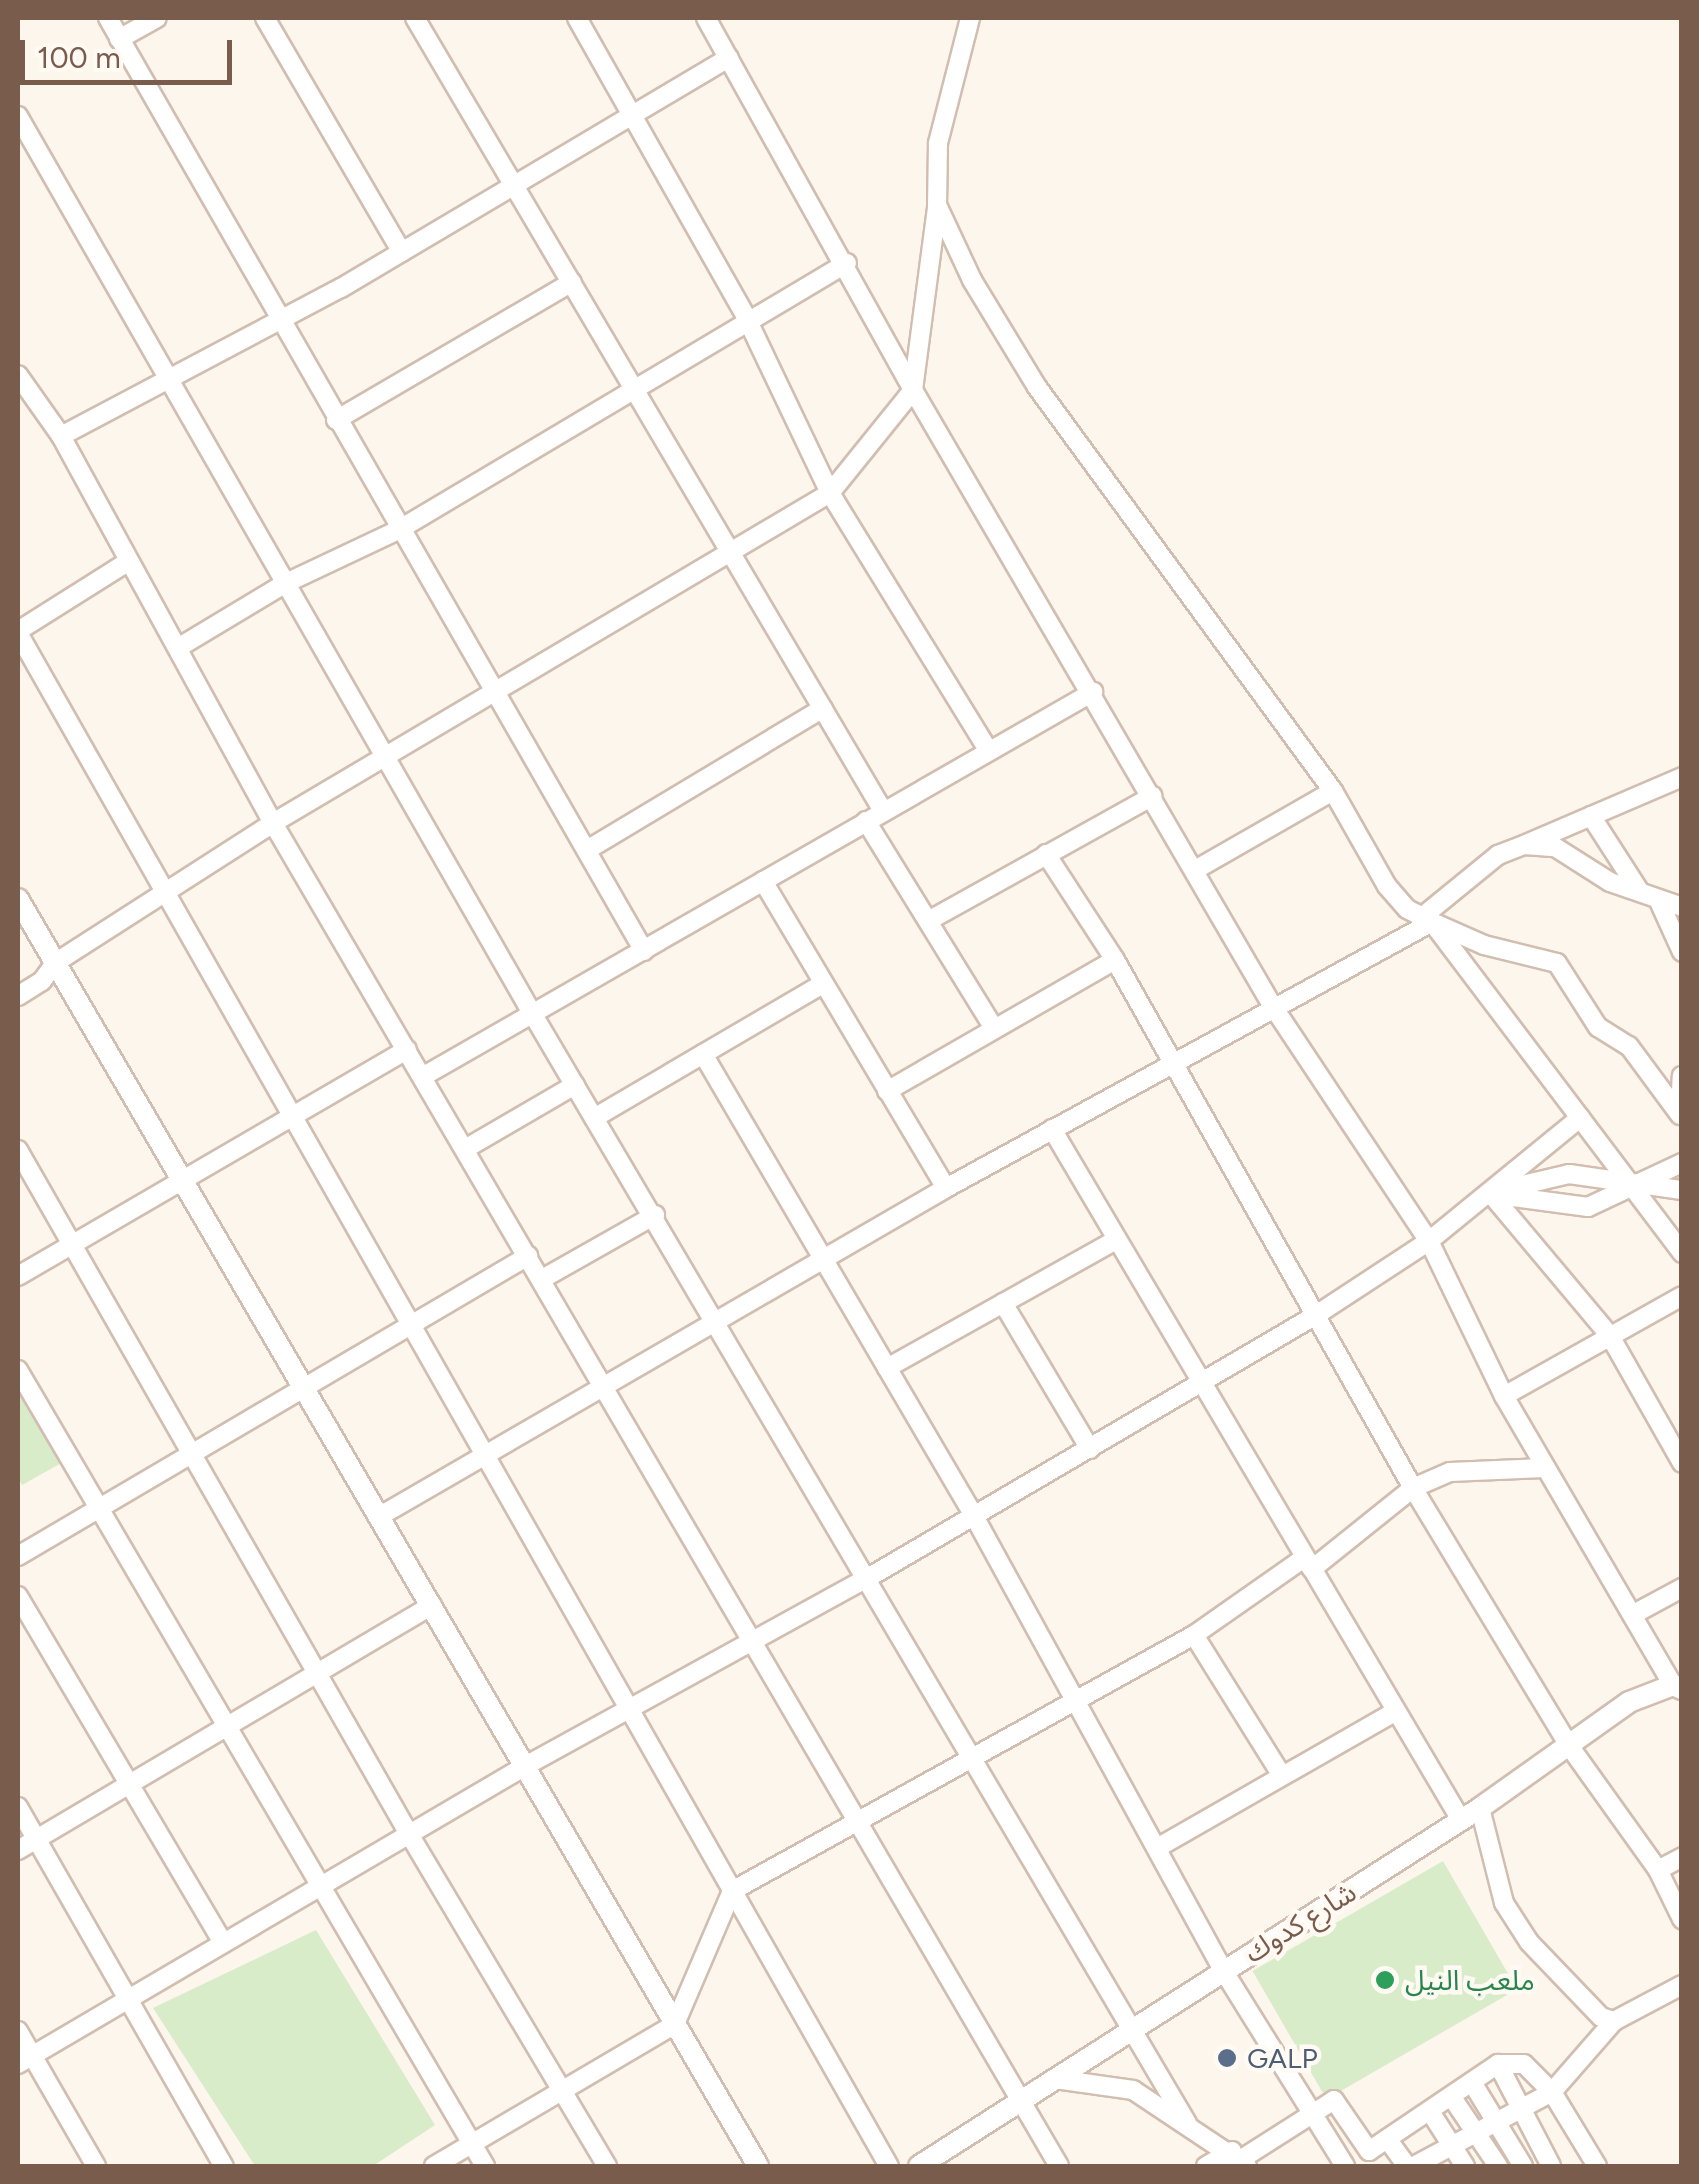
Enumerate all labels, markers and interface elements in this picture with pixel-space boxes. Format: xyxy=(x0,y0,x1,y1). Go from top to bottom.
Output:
scale bar xyxy=(25,20,238,82)
text: 100 m xyxy=(37,39,121,76)
street label: شارع كدوك xyxy=(1238,1875,1362,1969)
place label: ملعب النيل xyxy=(1405,1963,1535,1997)
marker: ملعب النيل xyxy=(1374,1969,1396,1991)
place label: GALP xyxy=(1247,2041,1318,2075)
marker: GALP xyxy=(1216,2047,1238,2069)

